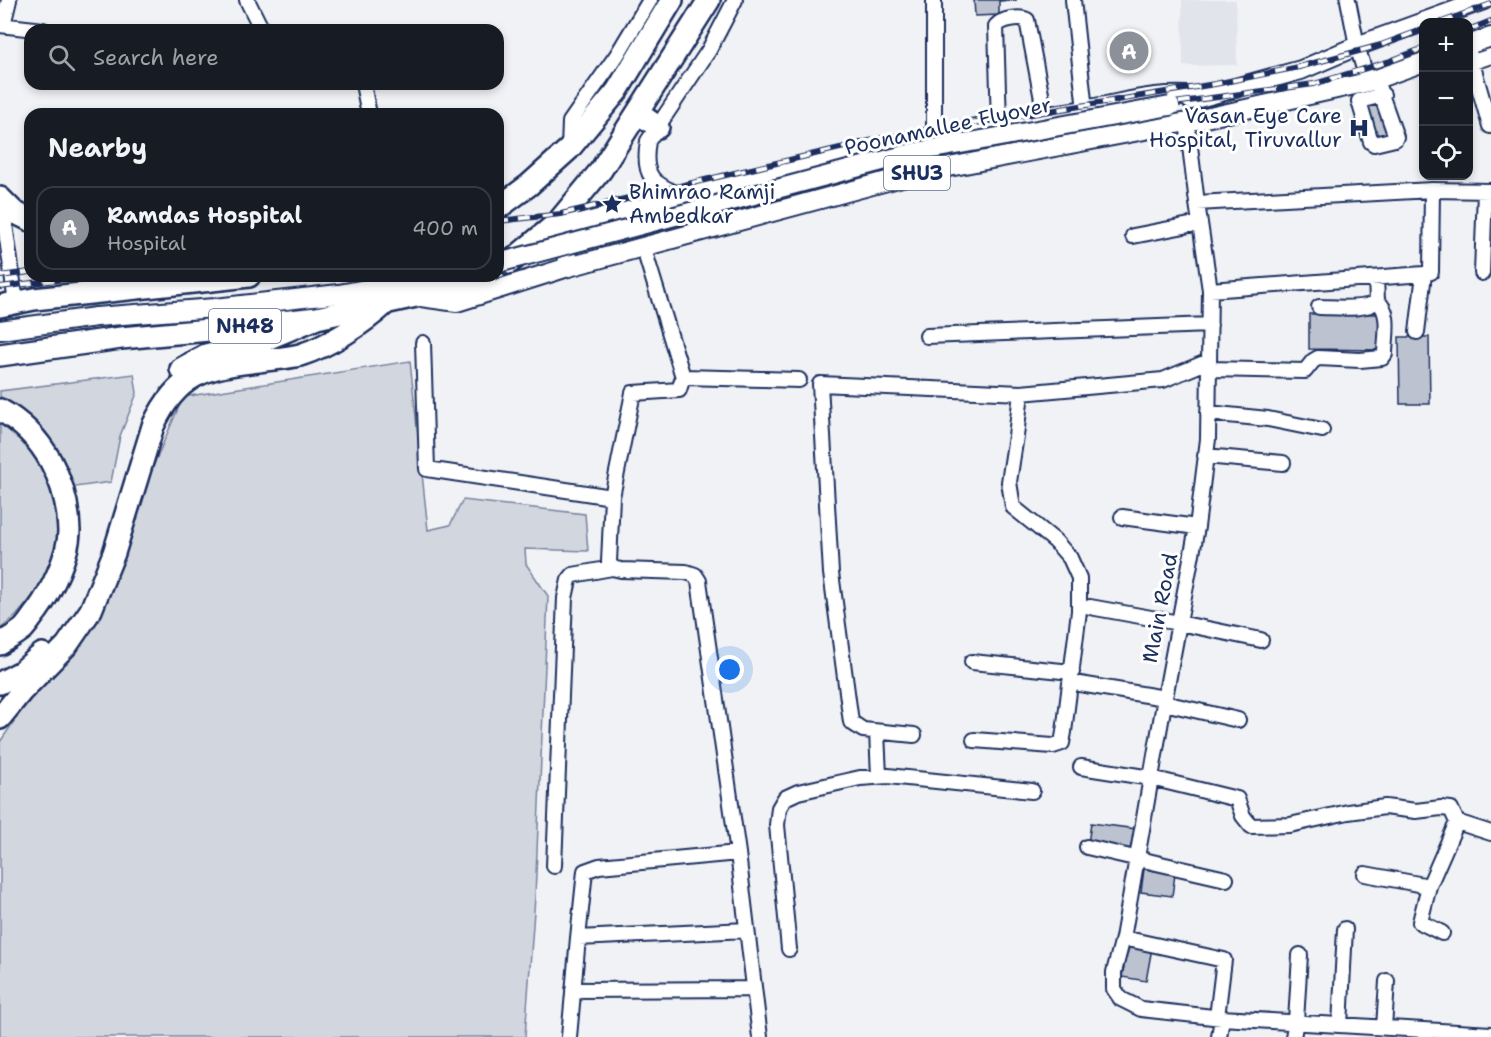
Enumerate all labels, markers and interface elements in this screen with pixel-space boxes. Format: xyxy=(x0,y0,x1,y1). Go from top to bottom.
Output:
map controls xyxy=(1419,18,1473,180)
button: + xyxy=(1419,18,1473,72)
search box xyxy=(24,24,504,90)
pin: A xyxy=(1110,28,1148,74)
icon: search xyxy=(45,41,78,74)
text: Search here xyxy=(93,43,219,72)
button: − xyxy=(1419,72,1473,126)
street label: Poonamallee Flyover xyxy=(842,90,1054,162)
place label: Vasan Eye Care Hospital, Tiruvallur xyxy=(1149,102,1342,154)
hospital icon: Vasan Eye Care Hospital, Tiruvallur xyxy=(1347,116,1371,140)
button: locate xyxy=(1419,126,1473,180)
text: Nearby xyxy=(48,130,147,165)
road number: SHU3 xyxy=(884,156,950,190)
place label: Bhimrao Ramji Ambedkar xyxy=(629,178,775,230)
place icon: Bhimrao Ramji Ambedkar xyxy=(600,192,624,216)
text: Ramdas Hospital xyxy=(107,201,302,230)
text: A xyxy=(62,215,77,241)
text: 400 m xyxy=(412,215,478,241)
text: Hospital xyxy=(107,230,186,256)
road number: NH48 xyxy=(209,309,281,343)
street label: Main Road xyxy=(1136,551,1184,665)
your location xyxy=(715,655,744,684)

